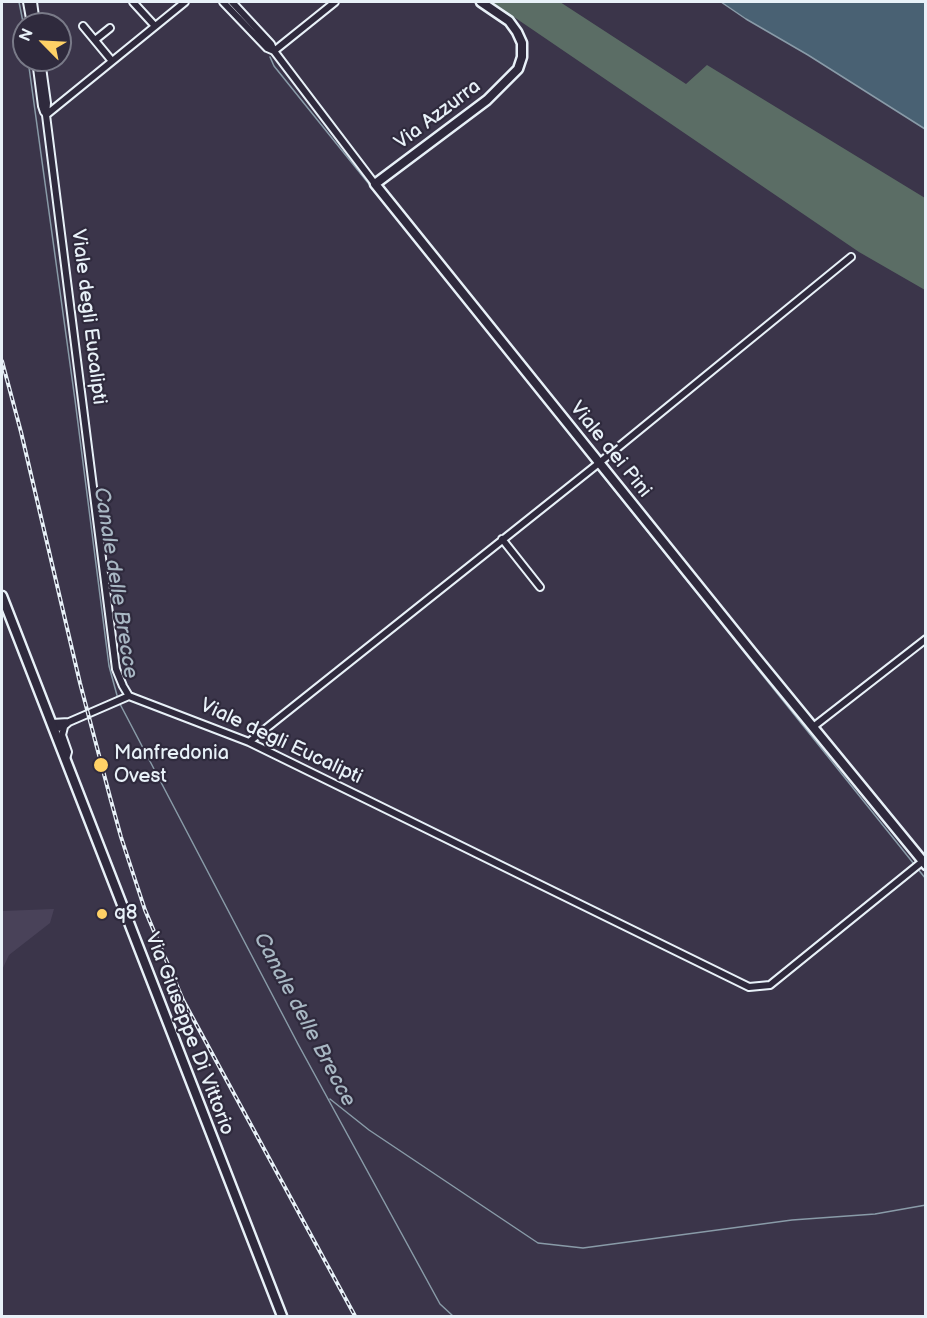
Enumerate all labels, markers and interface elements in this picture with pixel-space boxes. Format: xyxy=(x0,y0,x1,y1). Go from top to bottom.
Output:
north arrow xyxy=(12,12,72,72)
text: N xyxy=(16,26,38,45)
street label: Via Azzurra xyxy=(390,75,486,155)
street label: Viale degli Eucalipti xyxy=(65,228,111,406)
street label: Viale dei Pini xyxy=(564,397,656,503)
water label: Canale delle Brecce xyxy=(87,486,143,680)
street label: Viale degli Eucalipti xyxy=(196,694,366,790)
place label: Manfredonia Ovest xyxy=(114,742,229,789)
marker: Manfredonia Ovest xyxy=(92,756,110,774)
place label: q8 xyxy=(114,902,137,926)
marker: q8 xyxy=(95,907,109,921)
street label: Via Giuseppe Di Vittorio xyxy=(139,929,239,1139)
water label: Canale delle Brecce xyxy=(247,929,361,1111)

